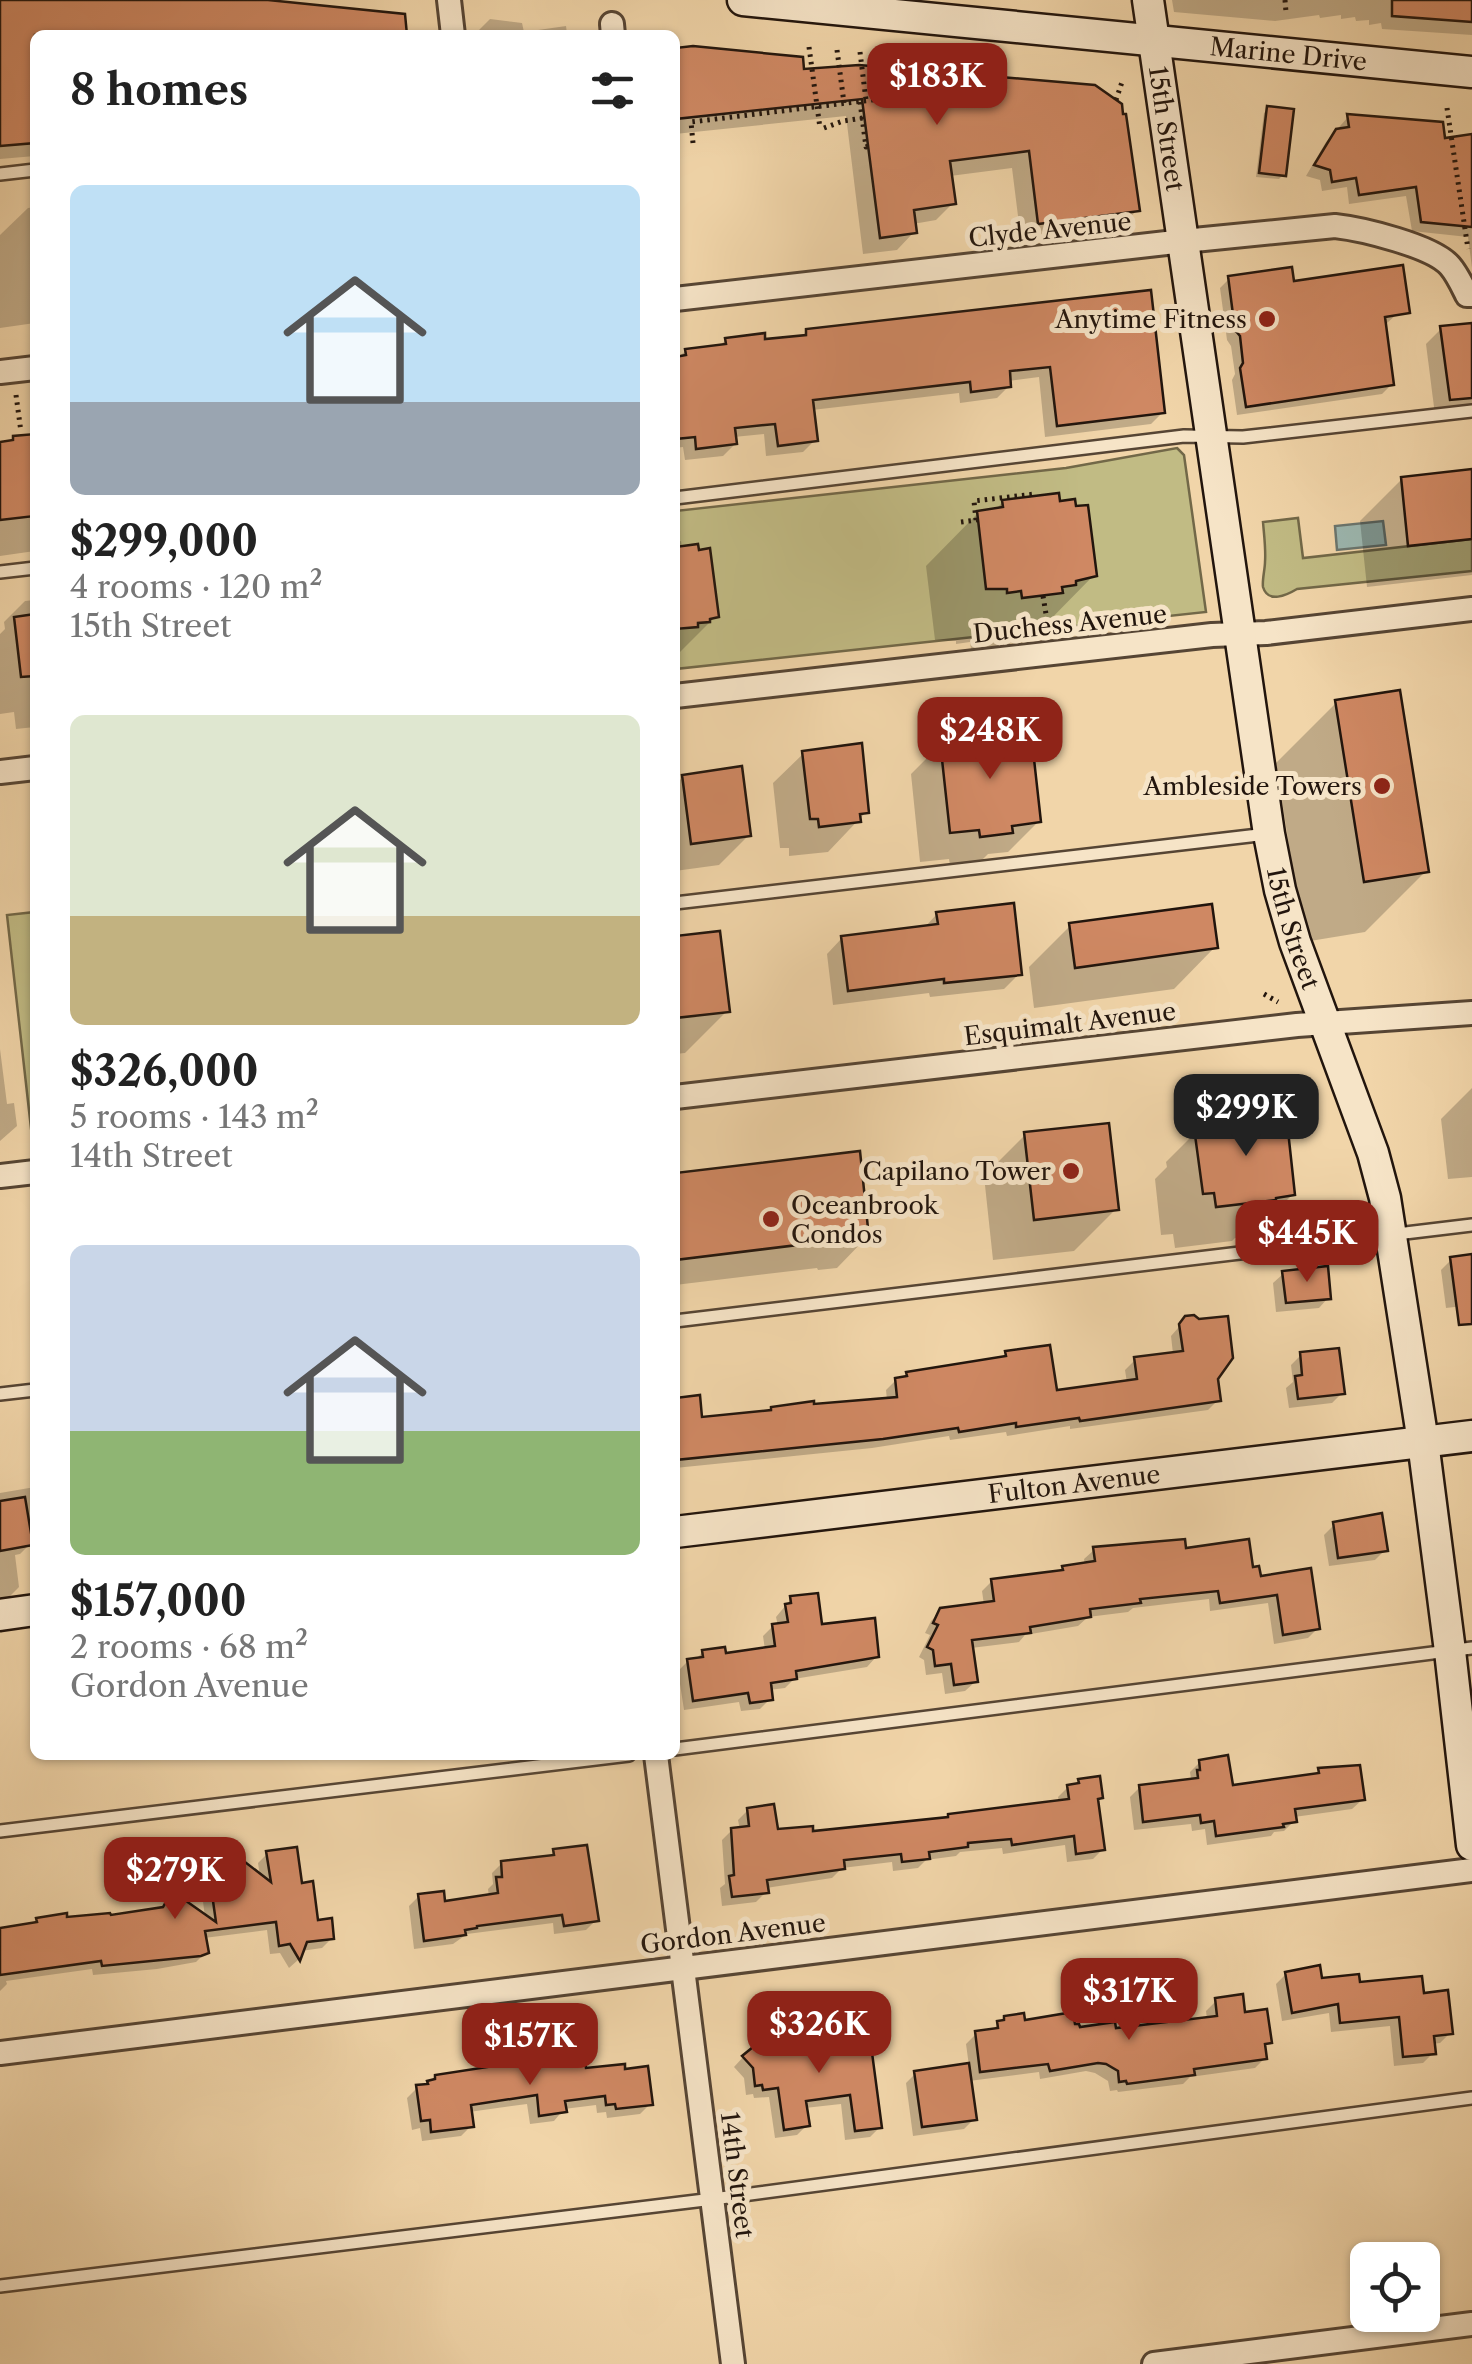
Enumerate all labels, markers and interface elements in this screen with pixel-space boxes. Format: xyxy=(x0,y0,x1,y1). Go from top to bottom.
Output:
street label: Marine Drive xyxy=(1208,31,1368,77)
pin: $183K xyxy=(867,43,1007,128)
text: $183K xyxy=(889,56,985,95)
icon: filters xyxy=(585,63,640,118)
text: 8 homes xyxy=(70,64,248,116)
street label: 15th Street xyxy=(1142,64,1191,193)
street label: Clyde Avenue xyxy=(967,206,1133,254)
icon: home xyxy=(265,250,445,430)
place label: Anytime Fitness xyxy=(1054,304,1247,335)
marker: Anytime Fitness xyxy=(1256,308,1278,330)
text: $299,000 xyxy=(70,515,258,567)
text: 4 rooms · 120 m² xyxy=(70,567,323,606)
street label: Duchess Avenue xyxy=(972,598,1168,650)
text: 15th Street xyxy=(70,606,231,645)
pin: $248K xyxy=(920,697,1060,782)
text: $248K xyxy=(940,710,1041,749)
place label: Ambleside Towers xyxy=(1143,771,1362,802)
marker: Ambleside Towers xyxy=(1371,775,1393,797)
icon: home xyxy=(265,780,445,960)
street label: 15th Street xyxy=(1260,865,1327,994)
street label: Esquimalt Avenue xyxy=(962,996,1178,1052)
text: $326,000 xyxy=(70,1045,258,1097)
pin: $299K xyxy=(1176,1074,1316,1159)
text: $299K xyxy=(1196,1087,1296,1126)
text: 5 rooms · 143 m² xyxy=(70,1097,319,1136)
text: 14th Street xyxy=(70,1136,233,1175)
place label: Capilano Tower xyxy=(862,1156,1051,1187)
marker: Capilano Tower xyxy=(1060,1160,1082,1182)
place label: Oceanbrook Condos xyxy=(791,1190,940,1250)
pin: $445K xyxy=(1237,1200,1377,1285)
marker: Oceanbrook Condos xyxy=(760,1208,782,1230)
text: $445K xyxy=(1257,1213,1357,1252)
icon: home xyxy=(265,1310,445,1490)
street label: Fulton Avenue xyxy=(986,1458,1162,1510)
text: $157,000 xyxy=(70,1575,246,1627)
text: 2 rooms · 68 m² xyxy=(70,1627,308,1666)
text: Gordon Avenue xyxy=(70,1666,309,1705)
pin: $279K xyxy=(105,1837,245,1922)
text: $279K xyxy=(126,1850,224,1889)
street label: Gordon Avenue xyxy=(639,1907,827,1961)
pin: $317K xyxy=(1059,1958,1199,2043)
text: $317K xyxy=(1083,1971,1175,2010)
pin: $326K xyxy=(749,1991,889,2076)
pin: $157K xyxy=(460,2003,600,2088)
text: $326K xyxy=(769,2004,869,2043)
text: $157K xyxy=(484,2016,576,2055)
street label: 14th Street xyxy=(714,2110,760,2240)
map controls xyxy=(1350,2242,1440,2332)
button: locate xyxy=(1350,2242,1440,2332)

